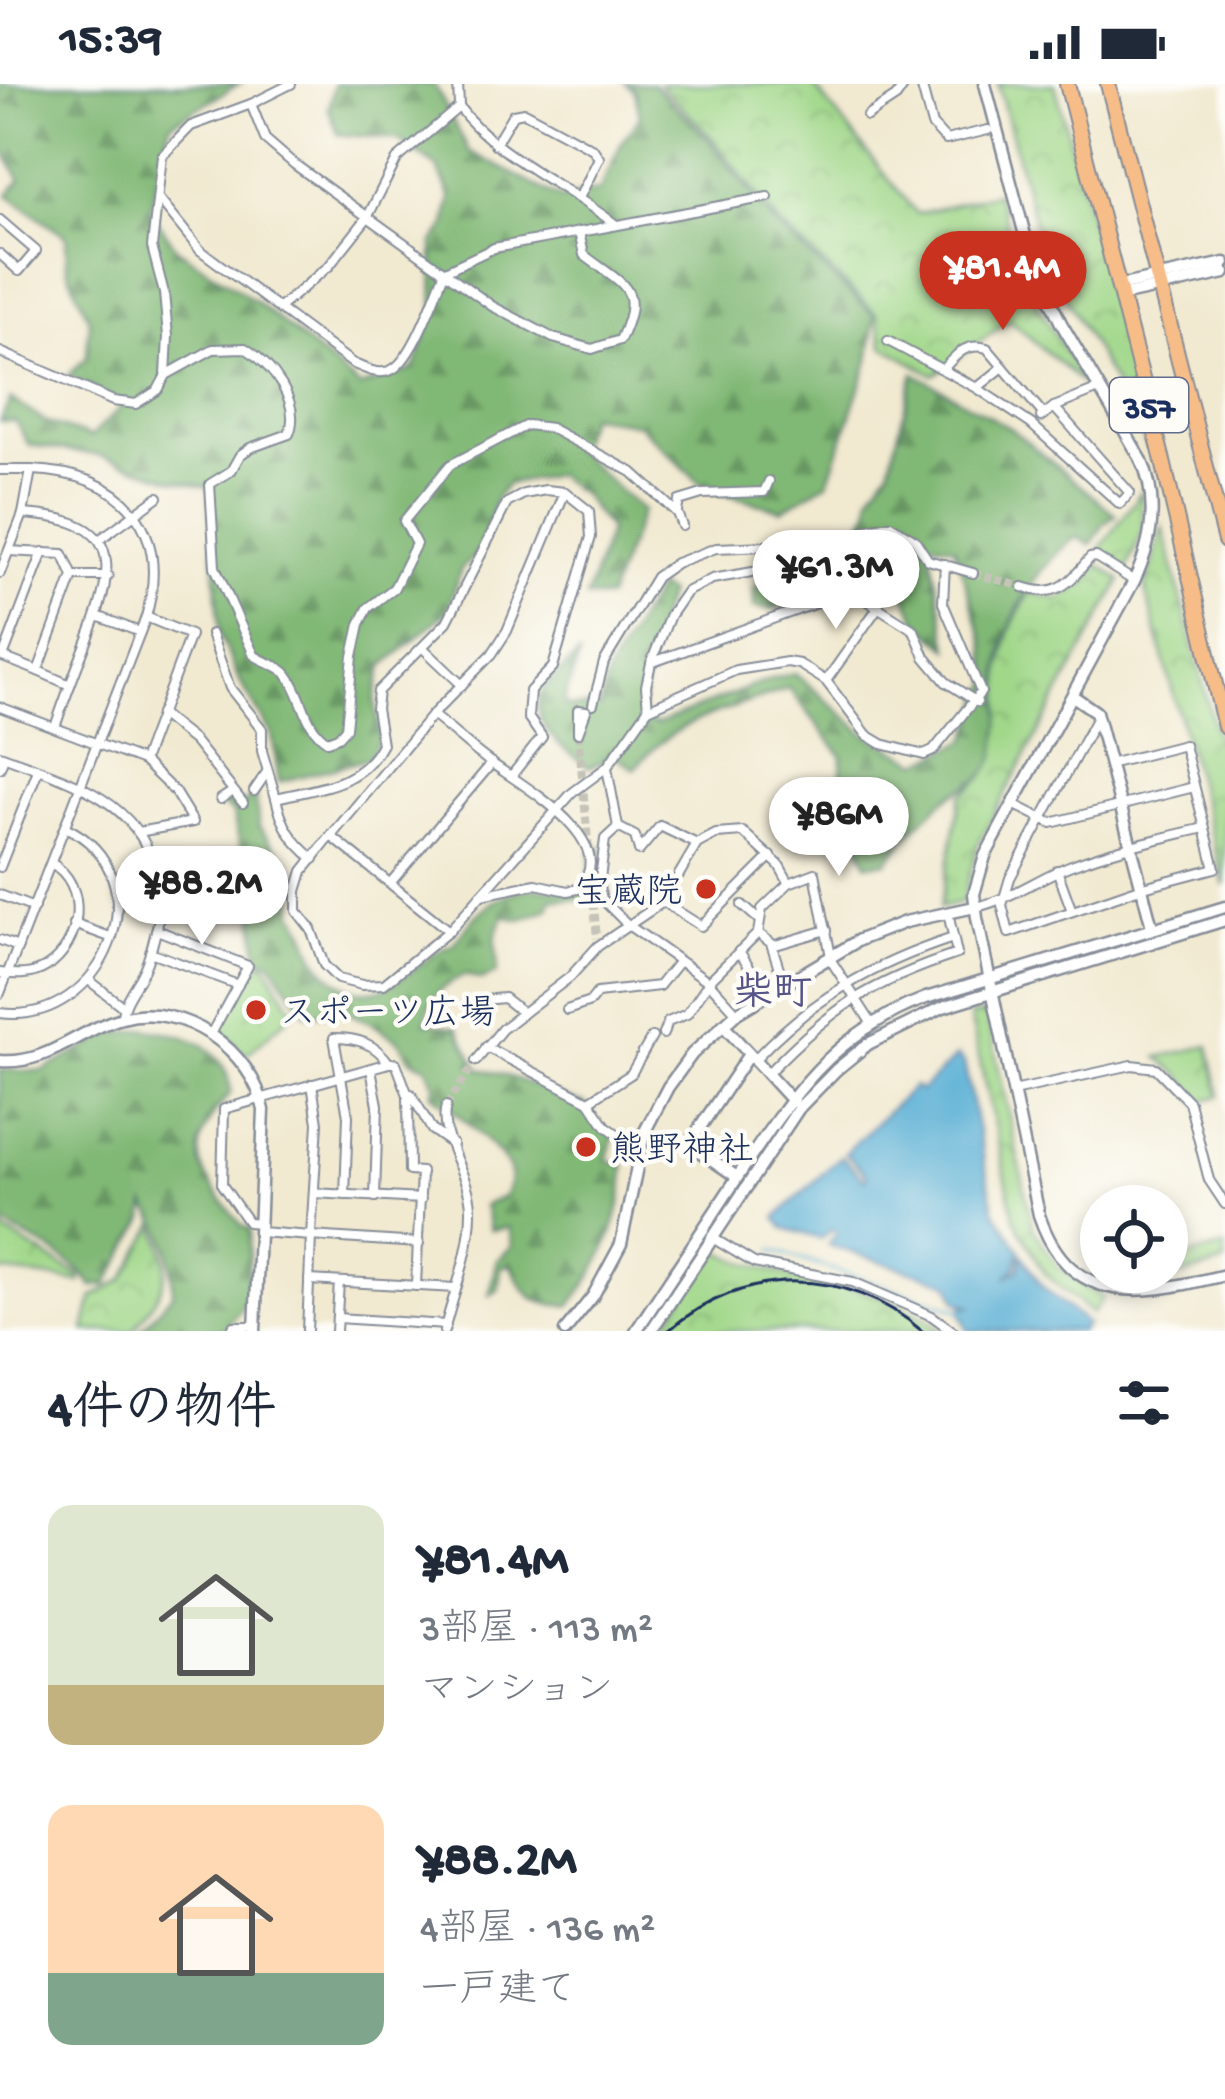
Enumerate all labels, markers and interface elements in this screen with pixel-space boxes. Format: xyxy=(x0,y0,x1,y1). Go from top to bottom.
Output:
text: 15:39 xyxy=(60,16,162,69)
pin: ¥81.4M xyxy=(905,231,1101,333)
text: ¥81.4M xyxy=(947,247,1059,293)
road number: 357 xyxy=(1110,378,1188,432)
pin: ¥61.3M xyxy=(738,530,934,632)
text: ¥61.3M xyxy=(779,546,893,592)
pin: ¥86M xyxy=(768,777,910,879)
text: ¥86M xyxy=(796,793,882,839)
pin: ¥88.2M xyxy=(104,846,300,948)
text: ¥88.2M xyxy=(142,862,262,908)
place label: 宝蔵院 xyxy=(574,872,682,917)
marker: 宝蔵院 xyxy=(693,876,719,902)
district label: 柴町 xyxy=(734,971,812,1019)
place label: スポーツ広場 xyxy=(280,994,495,1038)
marker: スポーツ広場 xyxy=(243,997,269,1023)
place label: 熊野神社 xyxy=(610,1131,754,1175)
marker: 熊野神社 xyxy=(573,1134,599,1160)
map controls xyxy=(1080,1185,1188,1293)
button: locate xyxy=(1080,1185,1188,1293)
icon: filters xyxy=(1111,1370,1177,1436)
text: 4件の物件 xyxy=(48,1383,276,1443)
text: ¥81.4M xyxy=(420,1534,568,1594)
icon: home xyxy=(144,1553,288,1697)
text: 3部屋 · 113 m² xyxy=(420,1609,653,1655)
text: マンション xyxy=(420,1670,613,1716)
text: ¥88.2M xyxy=(420,1834,576,1894)
icon: home xyxy=(144,1853,288,1997)
text: 4部屋 · 136 m² xyxy=(420,1909,655,1955)
text: 一戸建て xyxy=(420,1970,576,2016)

